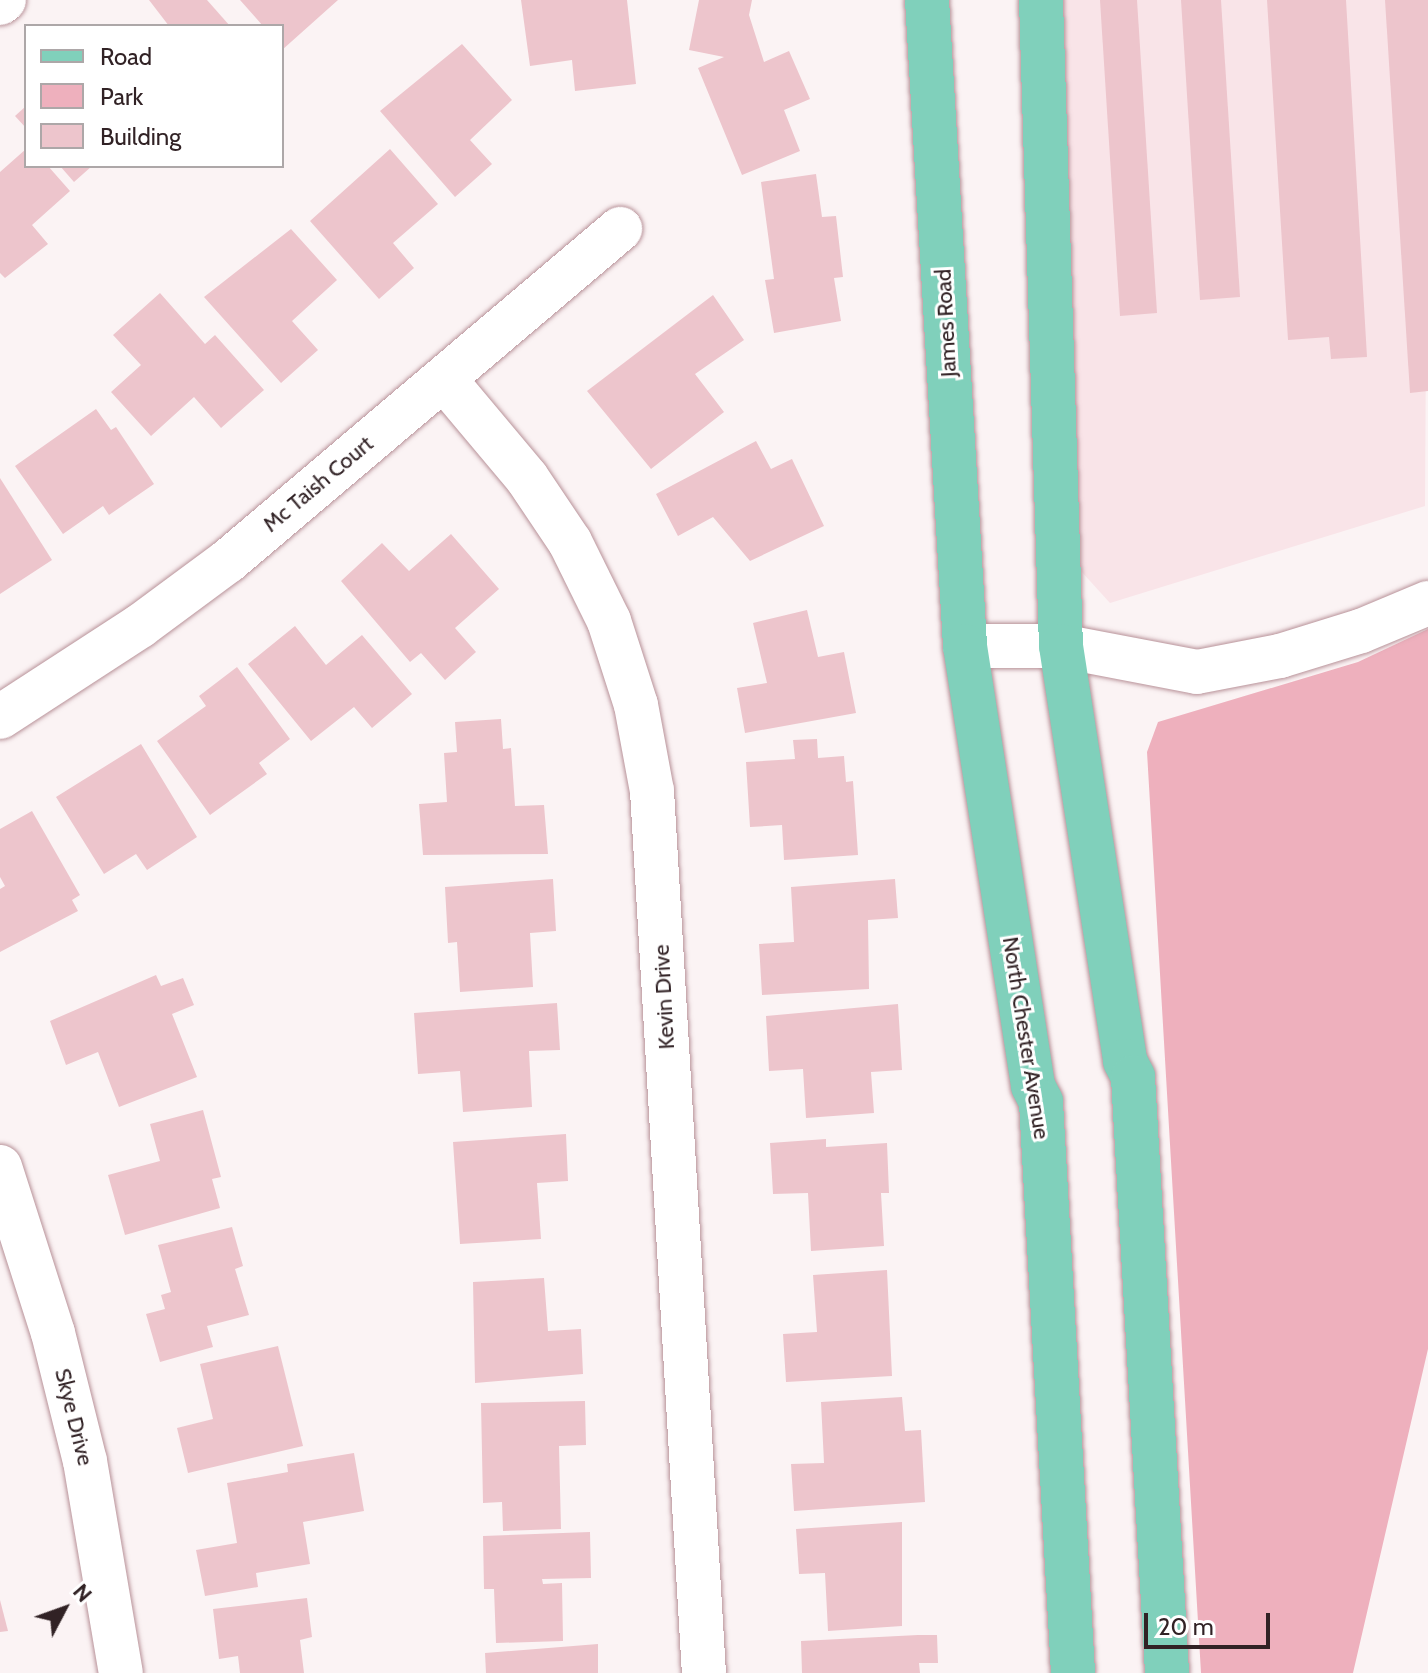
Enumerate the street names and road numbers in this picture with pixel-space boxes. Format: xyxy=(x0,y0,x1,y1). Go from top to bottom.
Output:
street label: James Road xyxy=(930,268,962,378)
street label: Mc Taish Court xyxy=(258,430,378,538)
street label: North Chester Avenue xyxy=(997,935,1055,1141)
street label: Kevin Drive xyxy=(648,944,680,1050)
street label: Skye Drive xyxy=(49,1366,99,1468)

